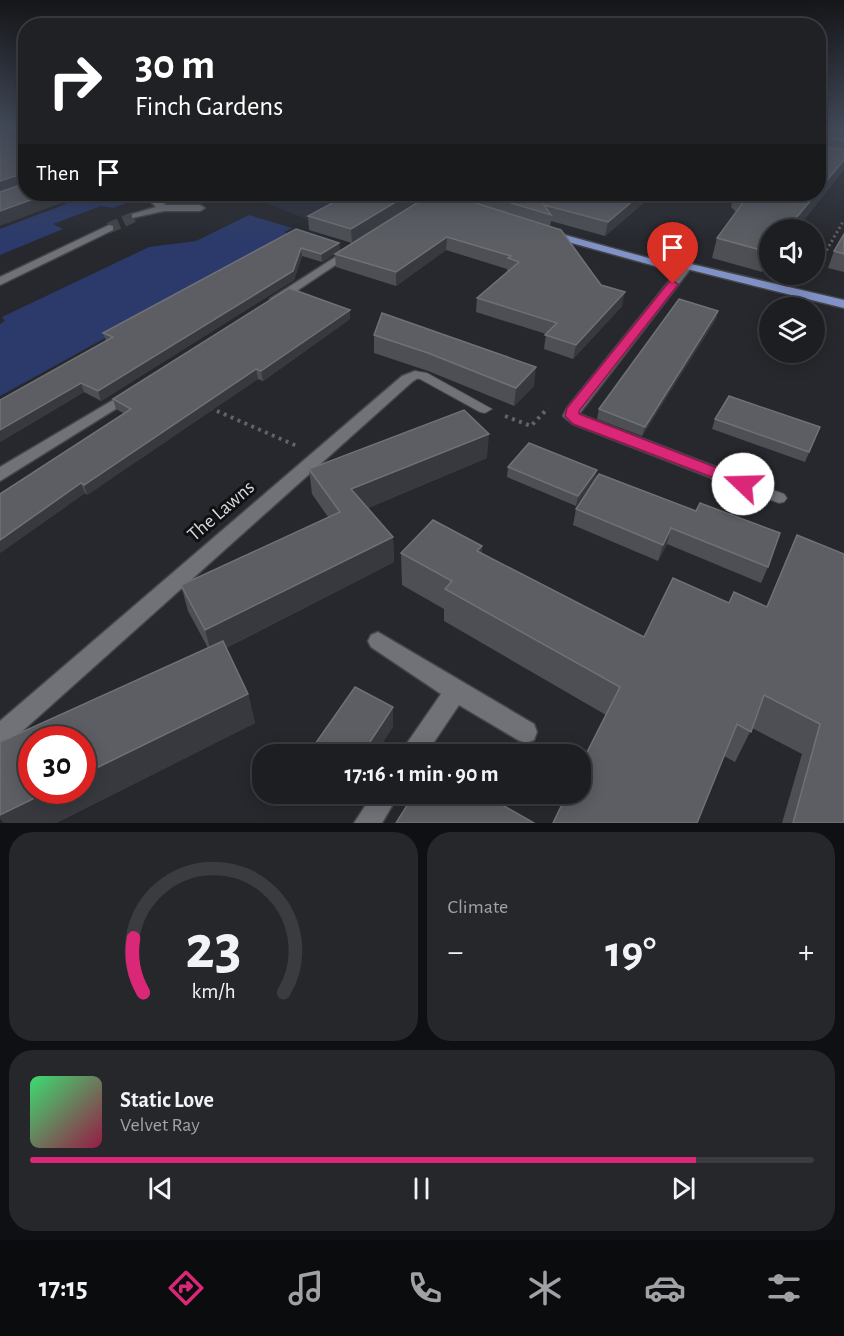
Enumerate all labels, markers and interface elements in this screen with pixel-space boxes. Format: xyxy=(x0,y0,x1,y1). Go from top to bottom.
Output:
icon: right xyxy=(36,42,114,120)
text: 30 m xyxy=(135,44,215,86)
text: Finch Gardens xyxy=(135,93,283,120)
icon: arrive xyxy=(92,156,125,189)
text: Then xyxy=(36,162,80,184)
map controls xyxy=(759,219,825,363)
button: sound xyxy=(759,219,825,285)
pin xyxy=(647,222,698,284)
icon: arrive xyxy=(656,231,689,264)
button: layers xyxy=(759,297,825,363)
position arrow xyxy=(711,452,775,516)
street label: The Lawns xyxy=(184,477,258,545)
speed limit sign: 30 xyxy=(18,726,96,804)
text: 17:16 · 1 min · 90 m xyxy=(345,763,498,785)
text: Climate xyxy=(448,897,508,917)
text: 23 xyxy=(185,917,241,979)
text: 19° xyxy=(605,930,656,975)
text: − xyxy=(448,936,463,969)
text: + xyxy=(798,936,814,969)
text: km/h xyxy=(191,982,235,1003)
text: Static Love xyxy=(120,1089,214,1111)
text: Velvet Ray xyxy=(120,1115,200,1135)
icon: previous xyxy=(144,1172,177,1205)
icon: pause xyxy=(405,1172,438,1205)
icon: next xyxy=(667,1172,700,1205)
icon: directions xyxy=(165,1267,207,1309)
icon: music xyxy=(285,1267,327,1309)
icon: phone xyxy=(404,1267,446,1309)
icon: climate xyxy=(524,1267,566,1309)
icon: car xyxy=(644,1267,686,1309)
icon: filters xyxy=(763,1267,805,1309)
text: 17:15 xyxy=(39,1274,88,1301)

